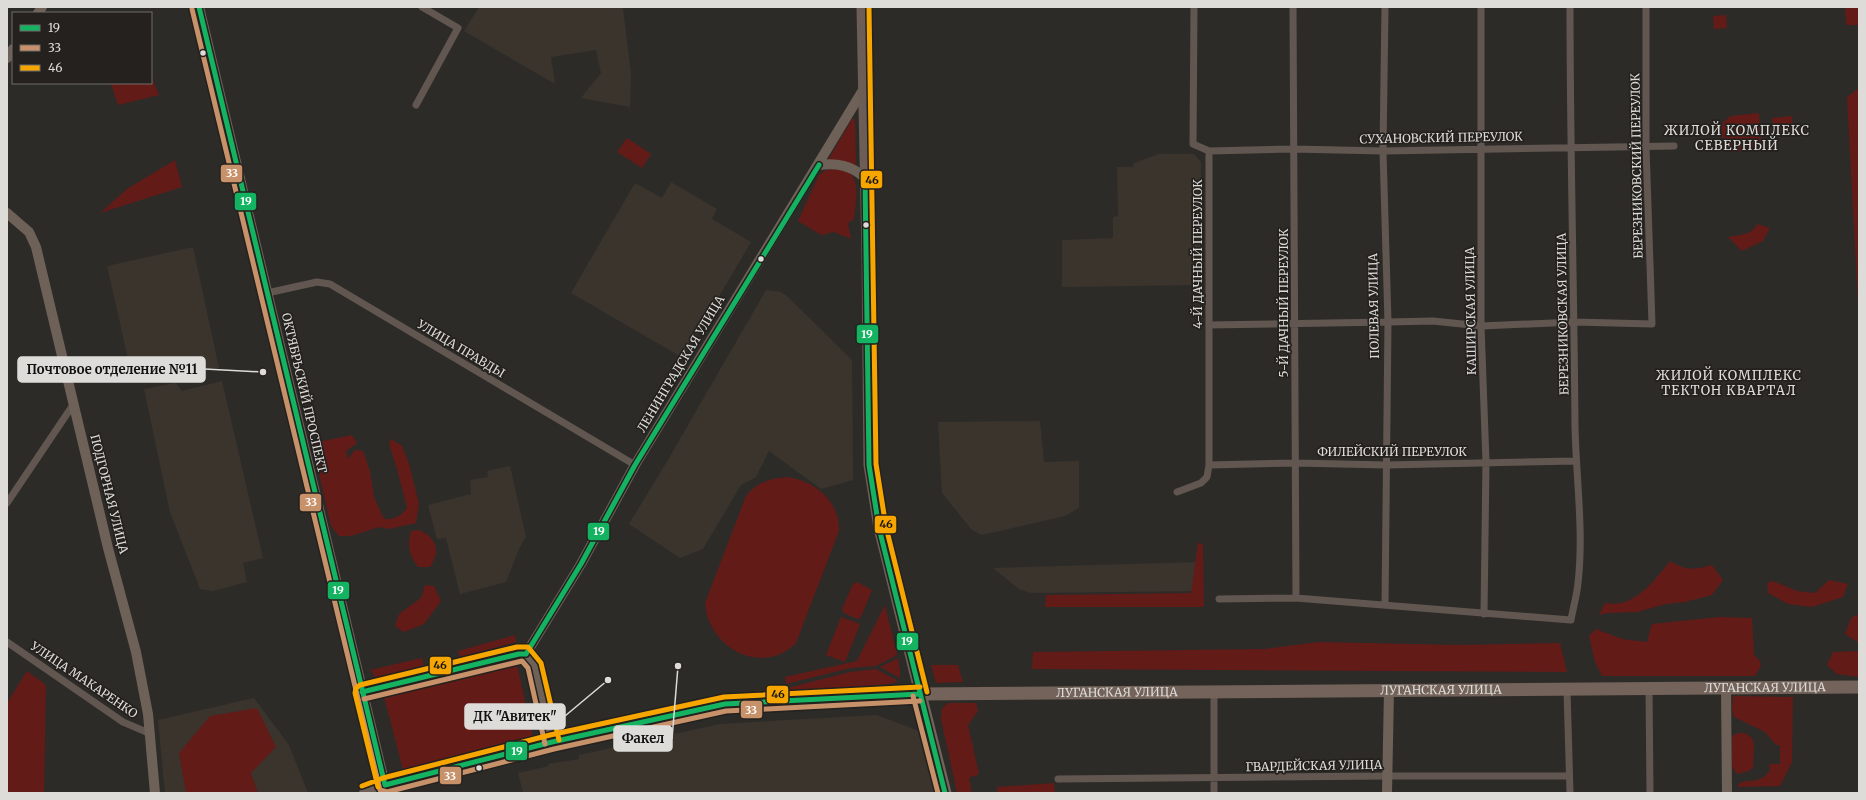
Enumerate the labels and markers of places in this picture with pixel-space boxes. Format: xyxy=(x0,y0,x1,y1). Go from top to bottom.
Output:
unlabelled marker xyxy=(198,48,208,58)
unlabelled marker xyxy=(861,220,871,230)
unlabelled marker xyxy=(756,254,766,264)
callout: Почтовое отделение №11 xyxy=(18,357,205,382)
callout: ДК "Авитек" xyxy=(465,704,565,729)
callout: Факел xyxy=(614,726,672,751)
unlabelled marker xyxy=(474,763,484,773)

